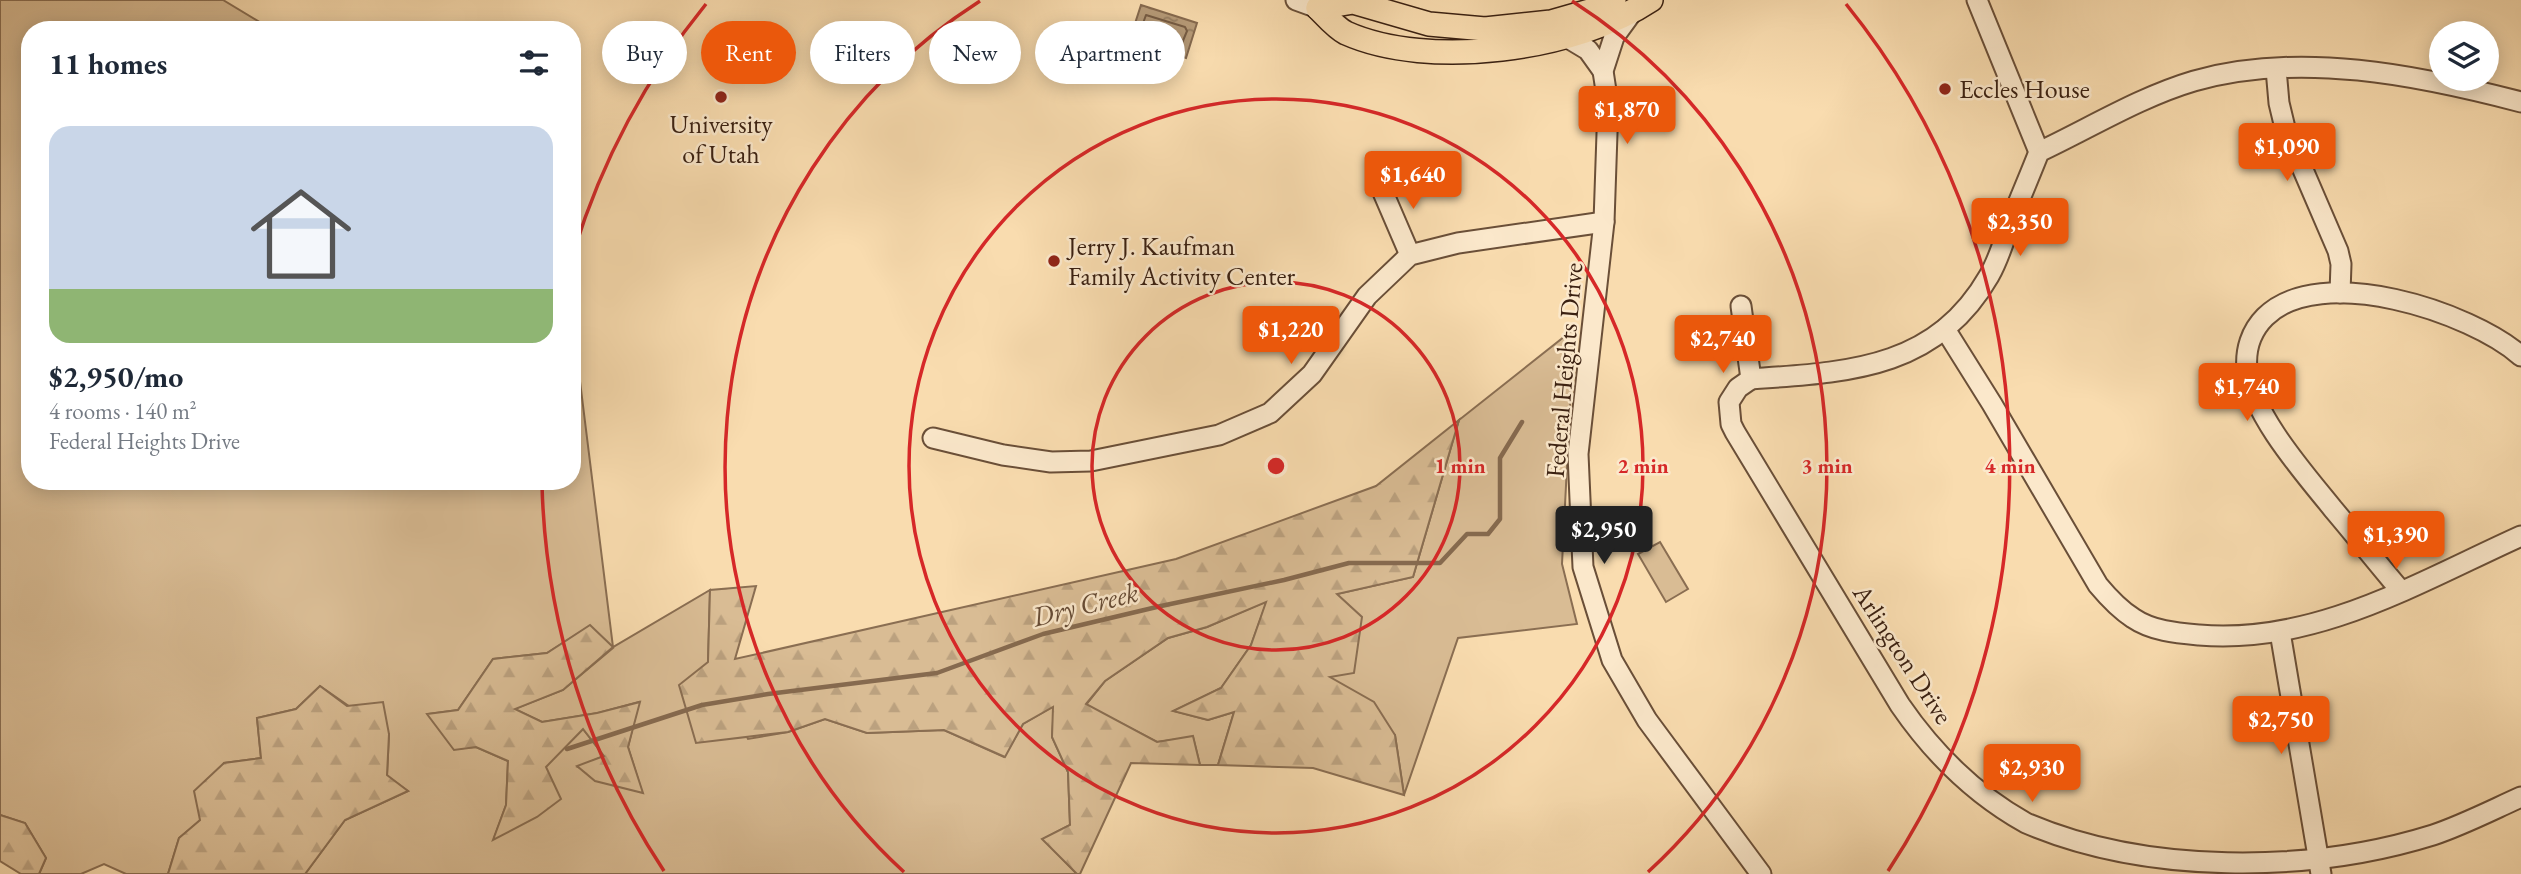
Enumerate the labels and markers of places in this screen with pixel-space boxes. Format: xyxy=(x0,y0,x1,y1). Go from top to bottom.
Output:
place label: Eccles House xyxy=(1959,72,2090,106)
marker: Eccles House xyxy=(1937,81,1953,97)
pin: $1,870 xyxy=(1570,86,1684,146)
marker: University of Utah xyxy=(713,89,729,105)
place label: University of Utah xyxy=(669,107,773,171)
pin: $1,090 xyxy=(2230,124,2344,183)
pin: $1,640 xyxy=(1356,152,1470,211)
pin: $2,350 xyxy=(1963,198,2077,258)
place label: Jerry J. Kaufman Family Activity Center xyxy=(1066,229,1296,293)
marker: Jerry J. Kaufman Family Activity Center xyxy=(1046,253,1062,269)
pin: $1,220 xyxy=(1234,306,1348,366)
pin: $2,740 xyxy=(1666,316,1780,375)
pin: $1,740 xyxy=(2190,364,2304,423)
centre of rings xyxy=(1264,454,1288,478)
pin: $2,950 xyxy=(1547,506,1661,566)
pin: $1,390 xyxy=(2339,512,2453,571)
pin: $2,750 xyxy=(2224,696,2338,756)
pin: $2,930 xyxy=(1975,744,2089,804)

